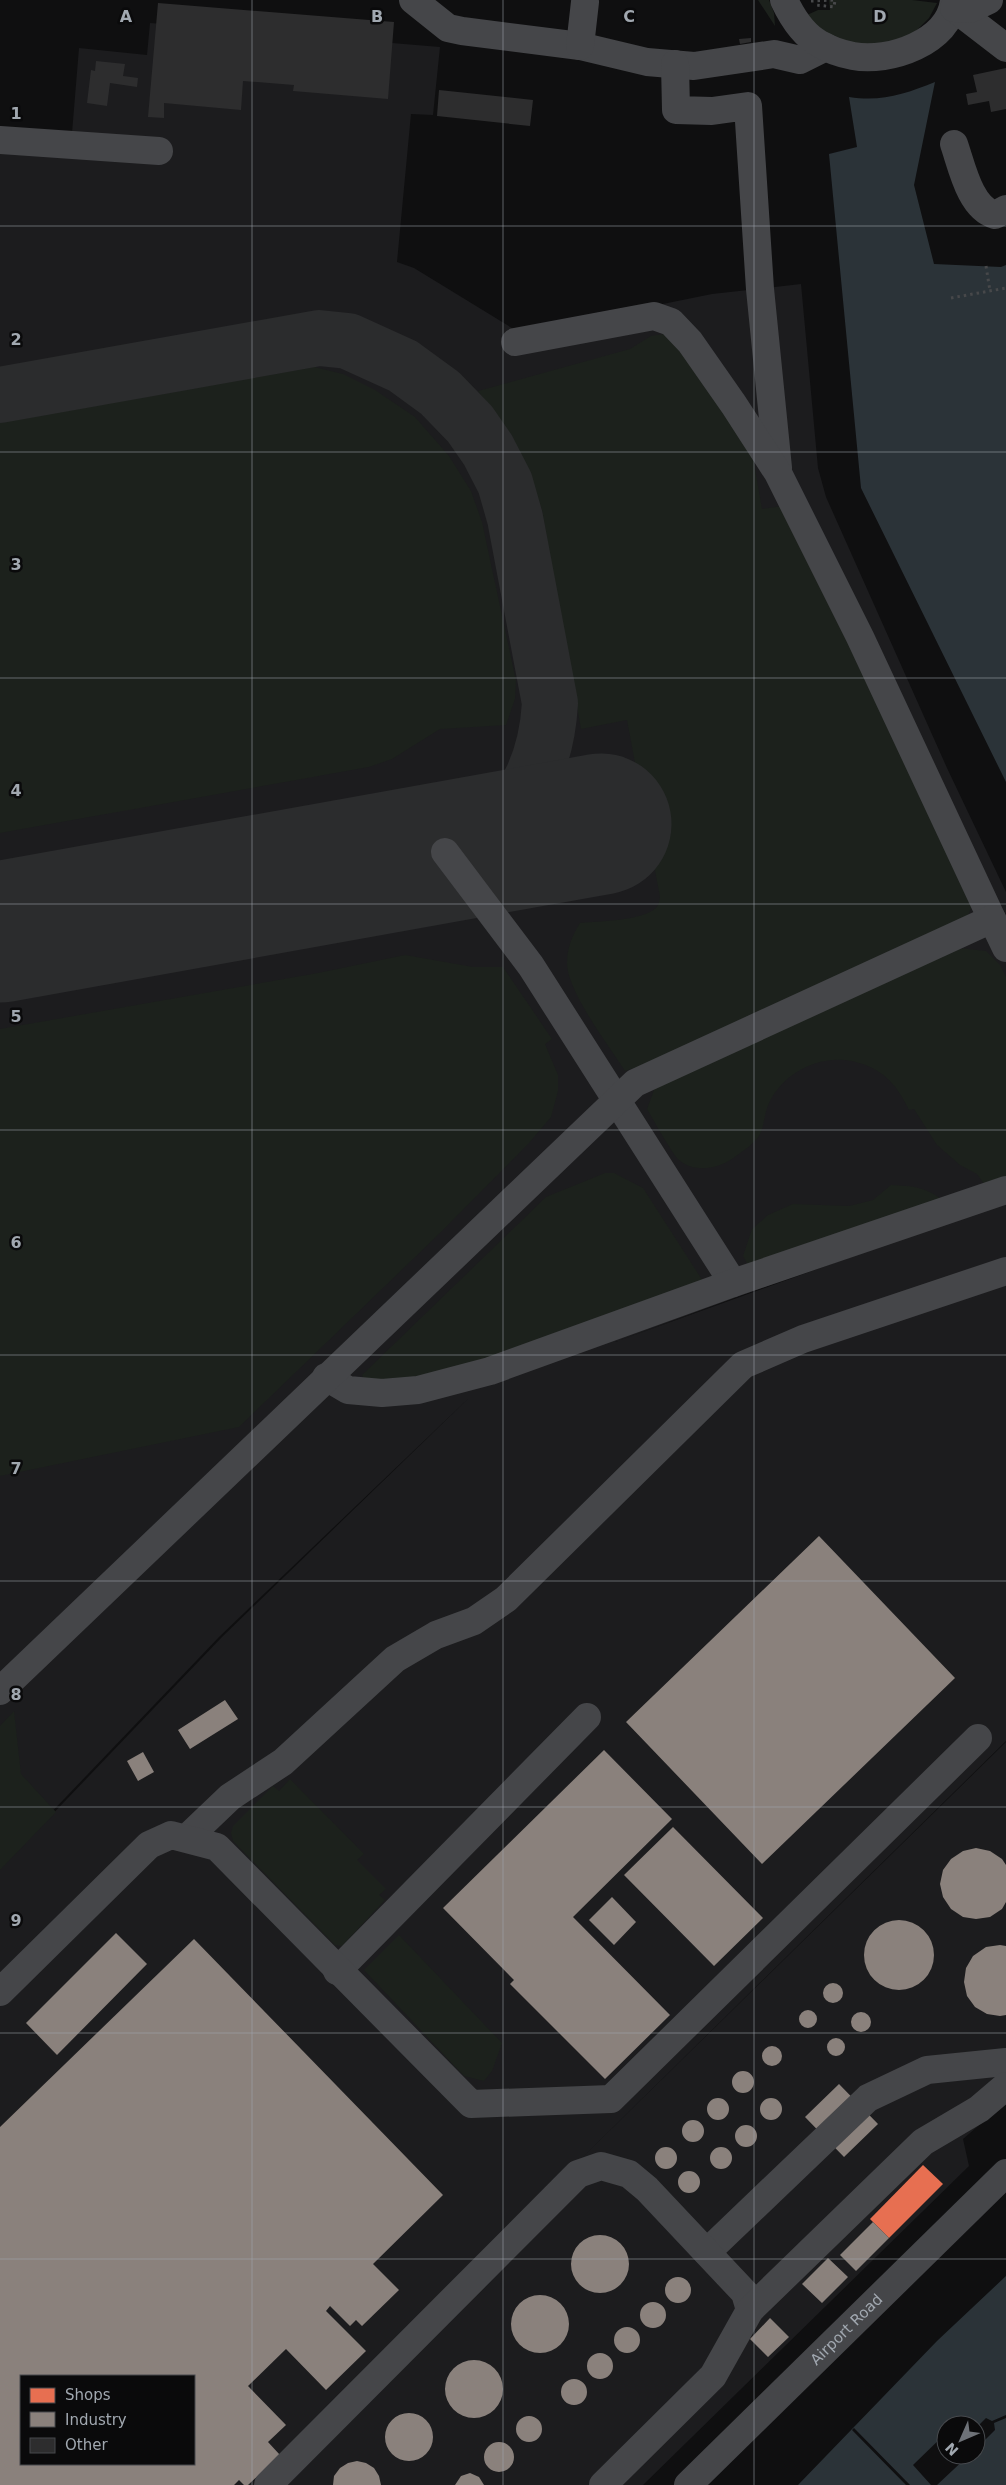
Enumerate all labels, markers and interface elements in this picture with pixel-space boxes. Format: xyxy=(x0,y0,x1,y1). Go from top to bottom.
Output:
text: A xyxy=(120,7,133,26)
text: B xyxy=(371,7,383,26)
text: C xyxy=(623,7,635,26)
text: D xyxy=(873,7,887,26)
text: 1 xyxy=(10,104,22,123)
text: 2 xyxy=(10,330,22,349)
text: 3 xyxy=(10,555,22,574)
text: 4 xyxy=(10,781,22,800)
text: 5 xyxy=(10,1007,22,1026)
text: 6 xyxy=(10,1233,22,1252)
text: 7 xyxy=(10,1459,22,1478)
text: 8 xyxy=(10,1685,22,1704)
text: 9 xyxy=(10,1911,22,1930)
street label: Airport Road xyxy=(807,2290,886,2369)
legend xyxy=(20,2375,195,2465)
text: Shops xyxy=(65,2386,111,2404)
text: Industry xyxy=(65,2411,127,2429)
north arrow xyxy=(936,2415,986,2465)
text: Other xyxy=(65,2436,108,2454)
text: N xyxy=(942,2439,962,2459)

